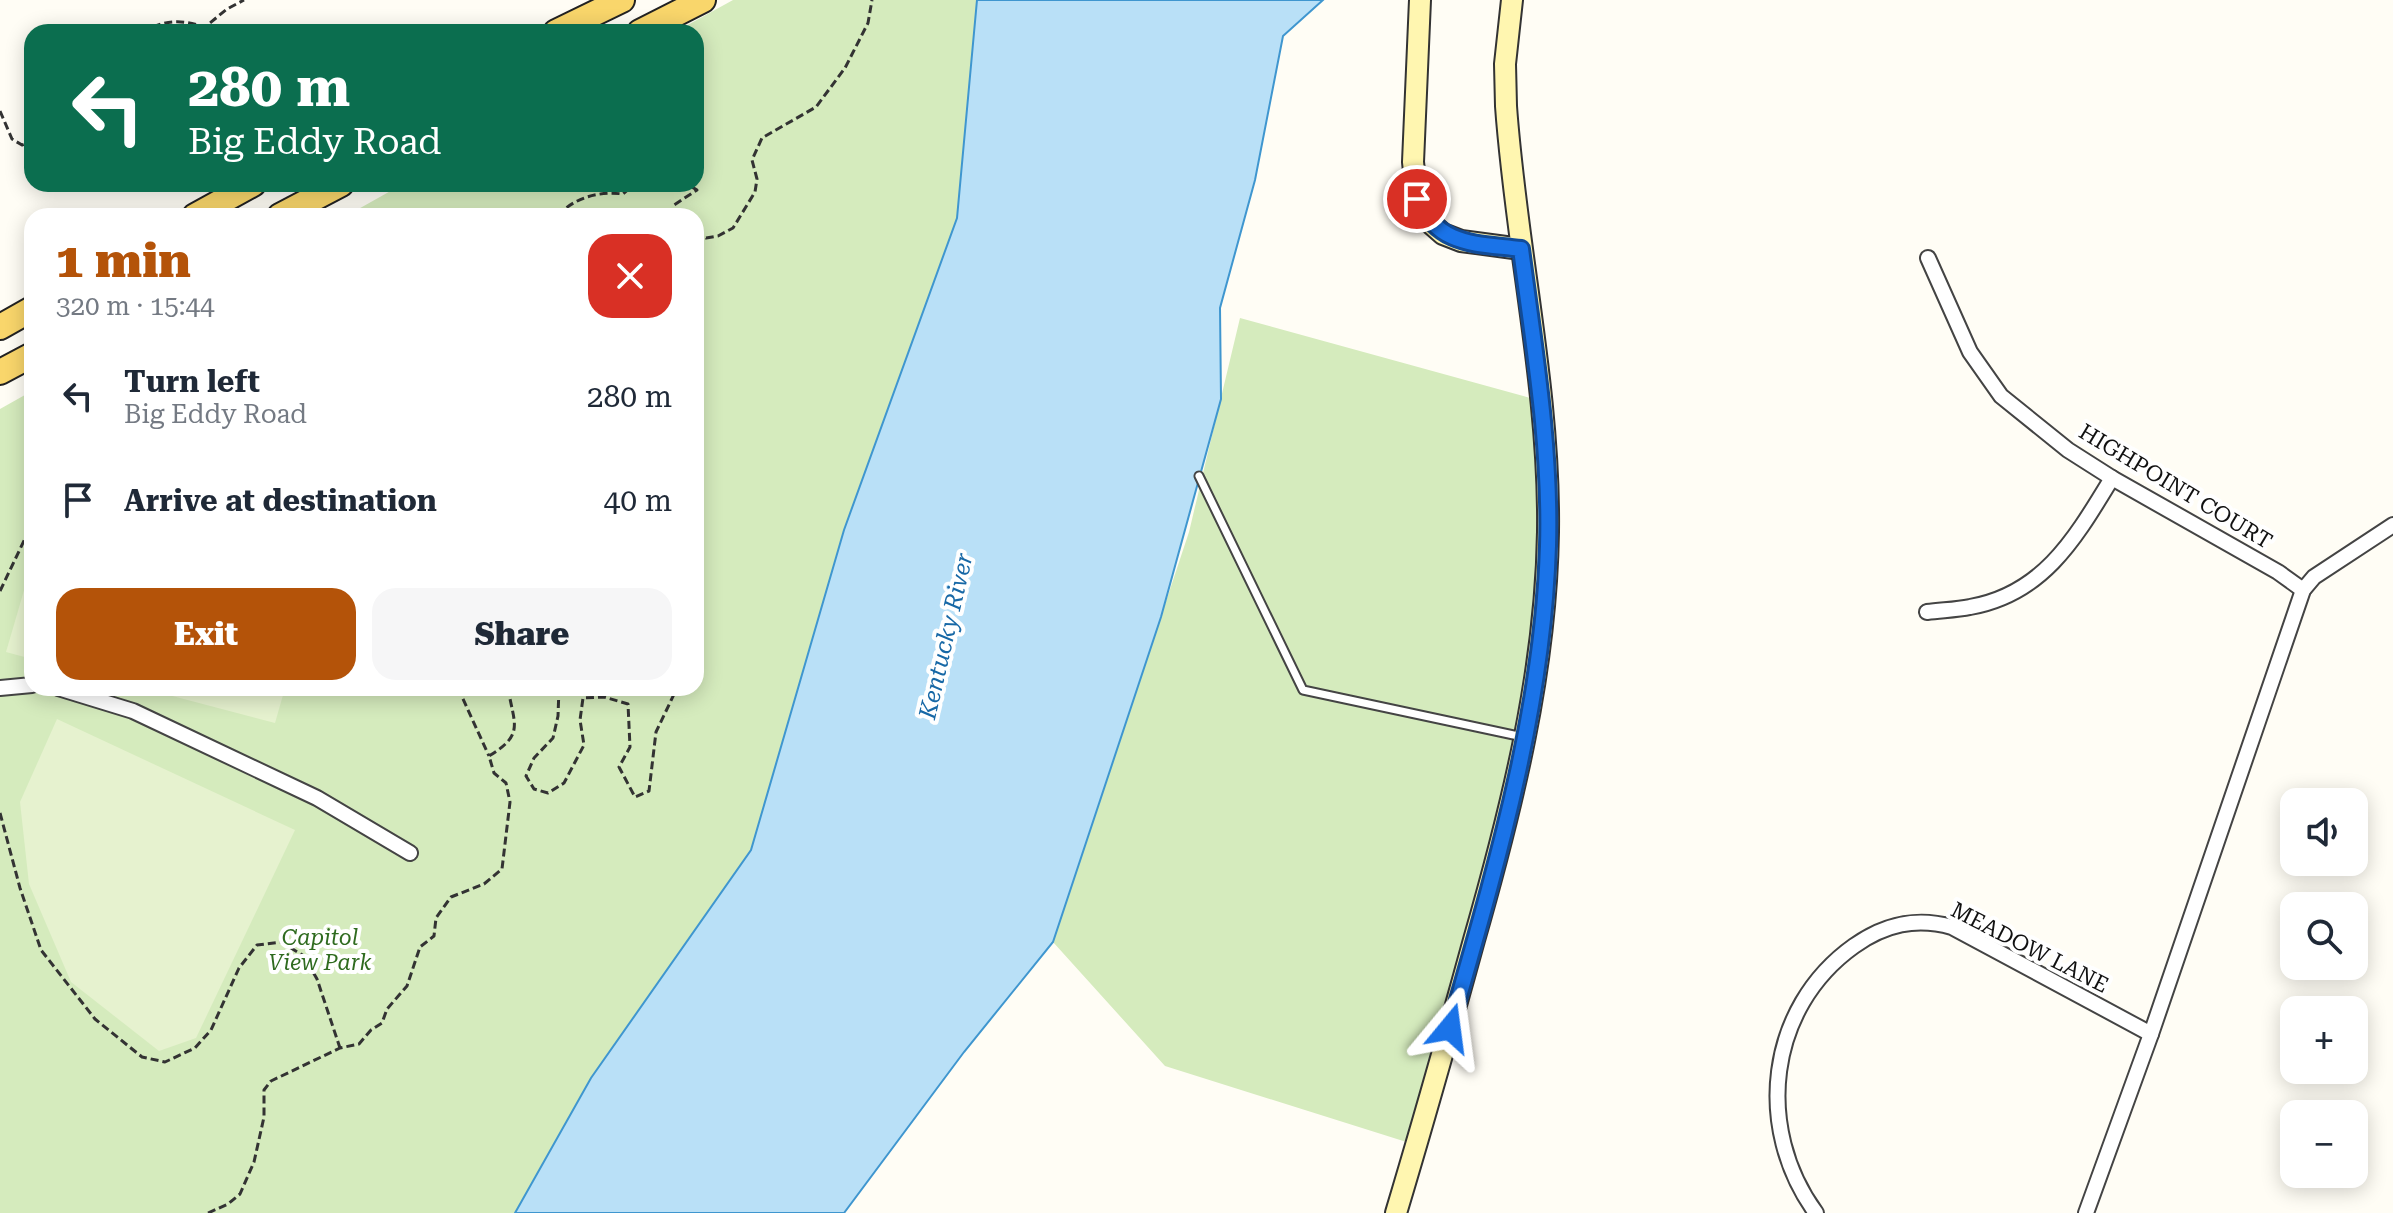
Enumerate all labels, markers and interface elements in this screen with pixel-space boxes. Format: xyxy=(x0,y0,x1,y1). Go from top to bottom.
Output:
text: 280 m xyxy=(188,54,350,120)
icon: left xyxy=(56,56,160,160)
text: Big Eddy Road xyxy=(188,121,441,163)
pin xyxy=(1383,165,1451,233)
icon: arrive xyxy=(1395,177,1439,221)
text: 1 min xyxy=(56,233,191,289)
button: close xyxy=(588,234,672,318)
text: 320 m · 15:44 xyxy=(56,291,215,321)
text: Turn left xyxy=(124,364,260,399)
icon: left xyxy=(56,374,100,418)
text: 280 m xyxy=(587,379,672,414)
text: Big Eddy Road xyxy=(124,399,307,429)
street label: HIGHPOINT COURT xyxy=(2075,419,2277,554)
icon: arrive xyxy=(56,478,100,522)
text: Arrive at destination xyxy=(124,483,437,518)
text: 40 m xyxy=(603,483,672,518)
water label: Kentucky River xyxy=(913,550,979,723)
button: Exit xyxy=(56,588,356,680)
button: Share xyxy=(372,588,672,680)
map controls xyxy=(2280,788,2368,1188)
button: sound xyxy=(2280,788,2368,876)
button: search xyxy=(2280,892,2368,980)
street label: MEADOW LANE xyxy=(1947,897,2113,998)
park label: Capitol View Park xyxy=(269,925,371,975)
position arrow xyxy=(1408,986,1492,1070)
button: + xyxy=(2280,996,2368,1084)
button: − xyxy=(2280,1100,2368,1188)

